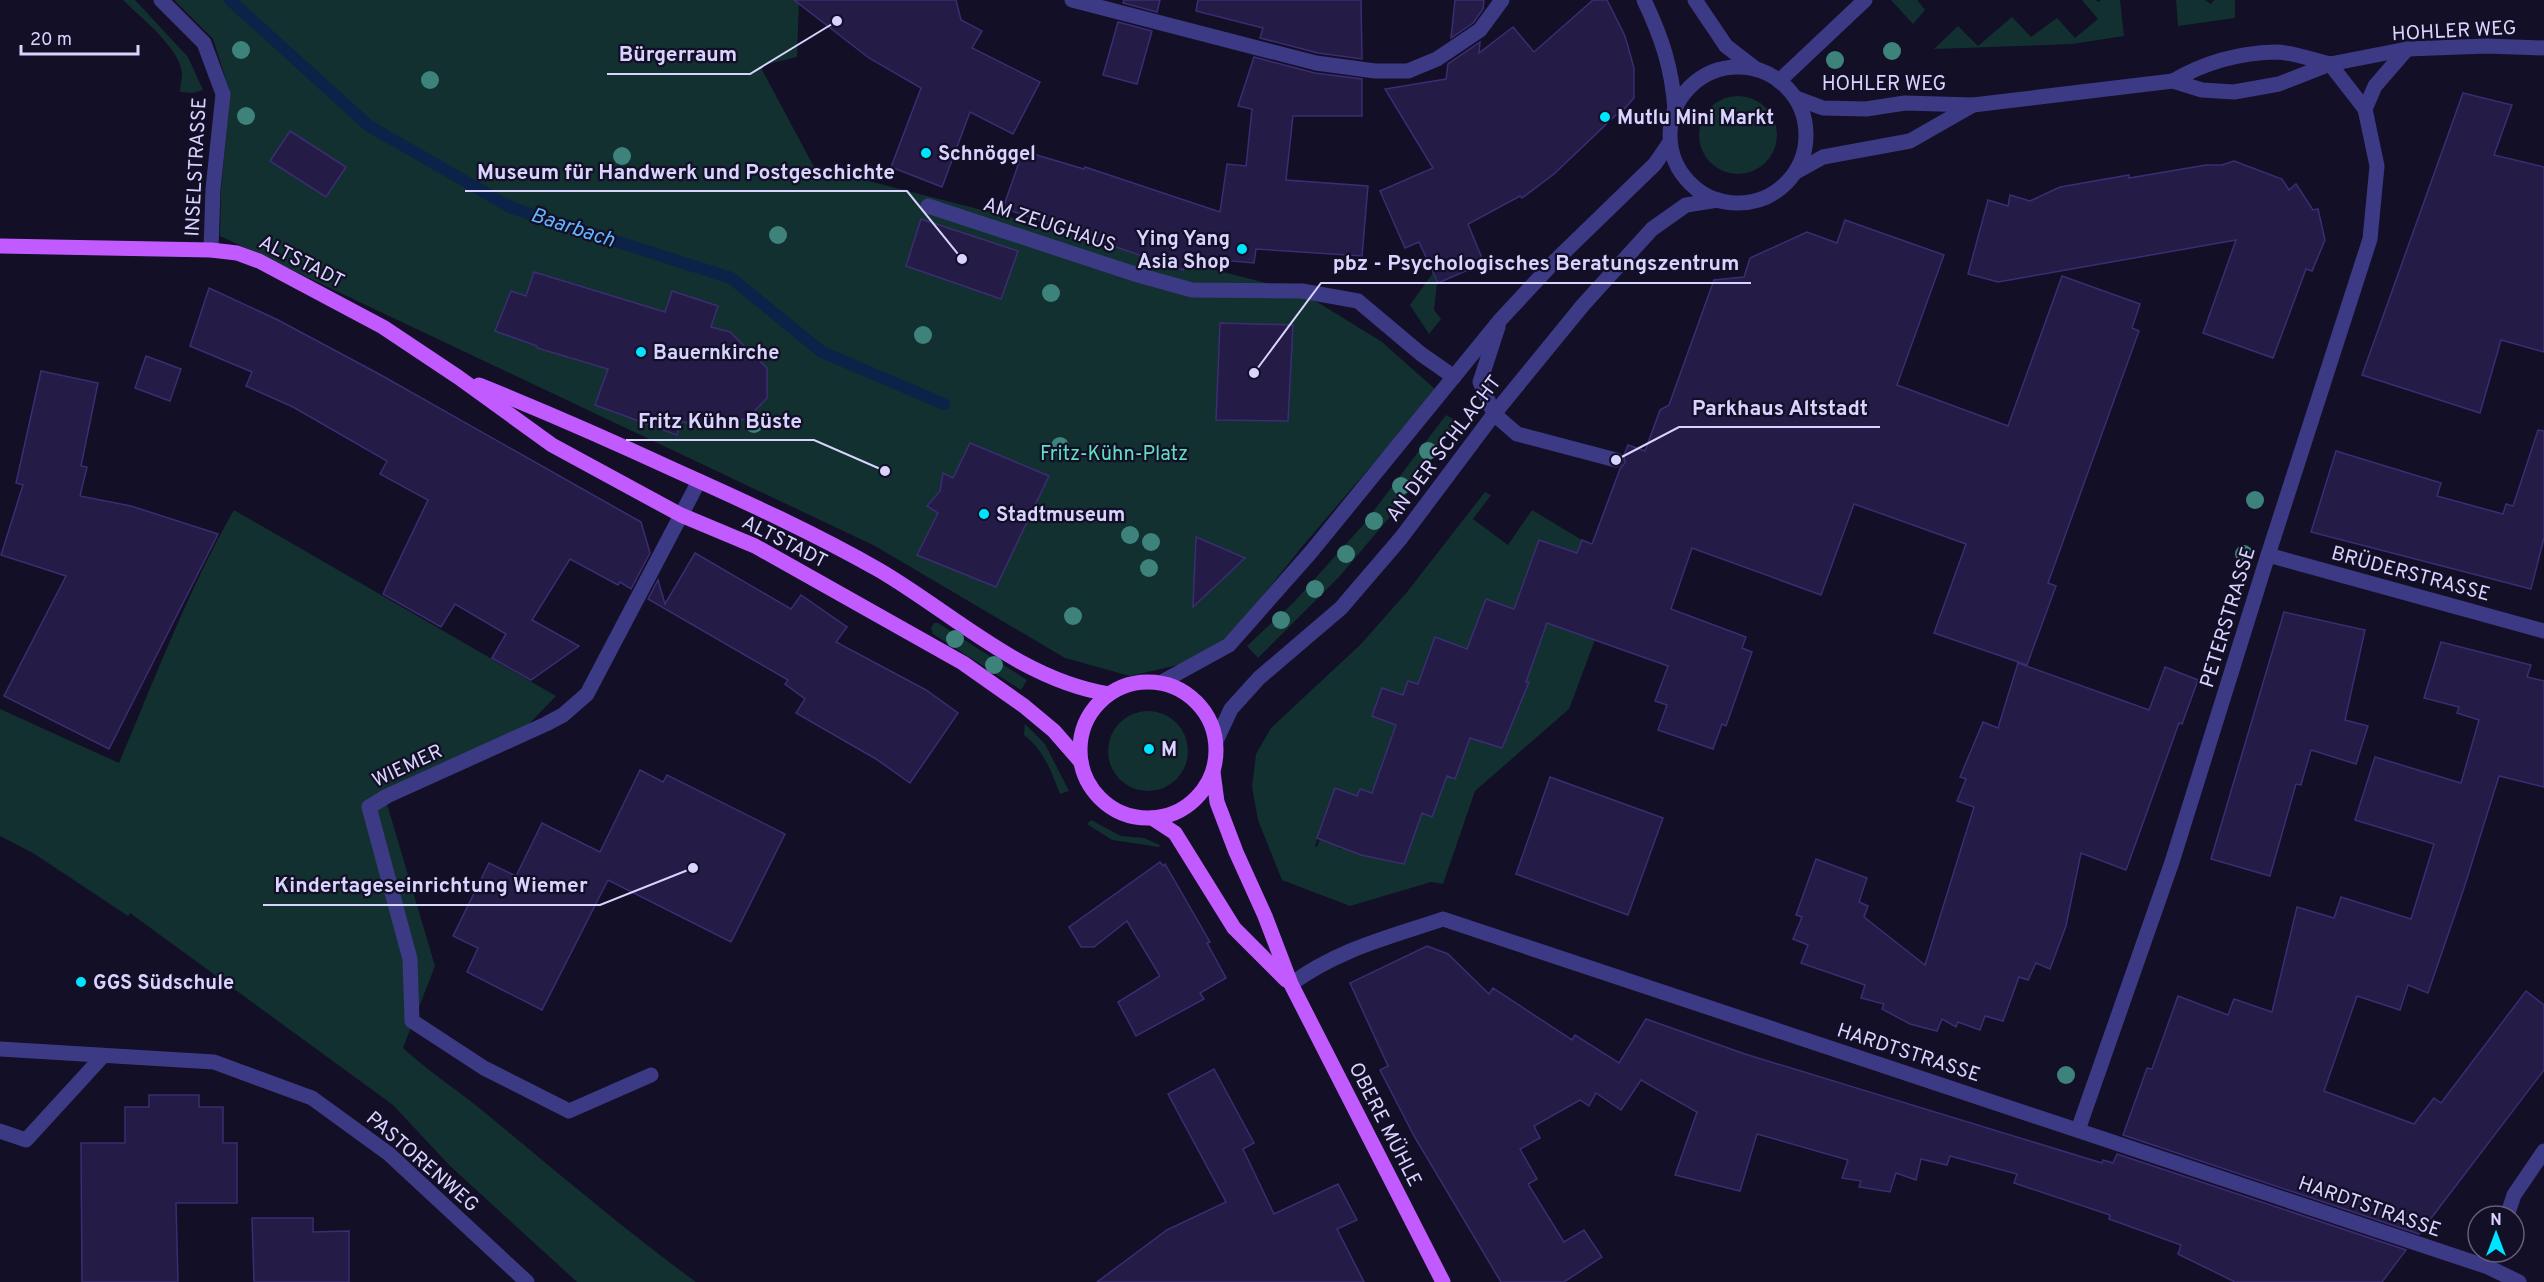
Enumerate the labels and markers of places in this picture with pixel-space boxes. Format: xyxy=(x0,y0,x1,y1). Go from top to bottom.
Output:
callout: Bürgerraum xyxy=(607,35,750,74)
place label: Mutlu Mini Markt xyxy=(1617,106,1774,132)
marker: Mutlu Mini Markt xyxy=(1598,110,1612,124)
place label: Schnöggel xyxy=(938,142,1036,168)
marker: Schnöggel xyxy=(919,146,933,160)
callout: Museum für Handwerk und Postgeschichte xyxy=(465,152,907,191)
place label: Ying Yang Asia Shop xyxy=(1136,227,1230,276)
marker: Ying Yang Asia Shop xyxy=(1235,242,1249,256)
callout: pbz - Psychologisches Beratungszentrum xyxy=(1321,244,1751,283)
place label: Bauernkirche xyxy=(653,341,779,367)
marker: Bauernkirche xyxy=(634,345,648,359)
callout: Parkhaus Altstadt xyxy=(1679,388,1880,427)
callout: Fritz Kühn Büste xyxy=(626,401,814,440)
place label: Stadtmuseum xyxy=(996,503,1125,529)
marker: Stadtmuseum xyxy=(977,507,991,521)
place label: M xyxy=(1161,738,1177,764)
marker: M xyxy=(1142,742,1156,756)
callout: Kindertageseinrichtung Wiemer xyxy=(263,866,600,905)
place label: GGS Südschule xyxy=(93,971,234,997)
marker: GGS Südschule xyxy=(74,975,88,989)

